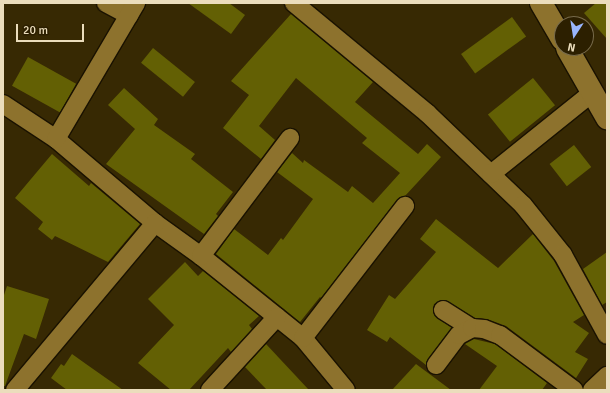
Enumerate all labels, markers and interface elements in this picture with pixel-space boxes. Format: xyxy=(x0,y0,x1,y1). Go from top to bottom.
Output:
scale bar xyxy=(18,16,86,42)
north arrow xyxy=(554,16,594,56)
text: 20 m xyxy=(23,23,48,38)
text: N xyxy=(567,40,577,54)

